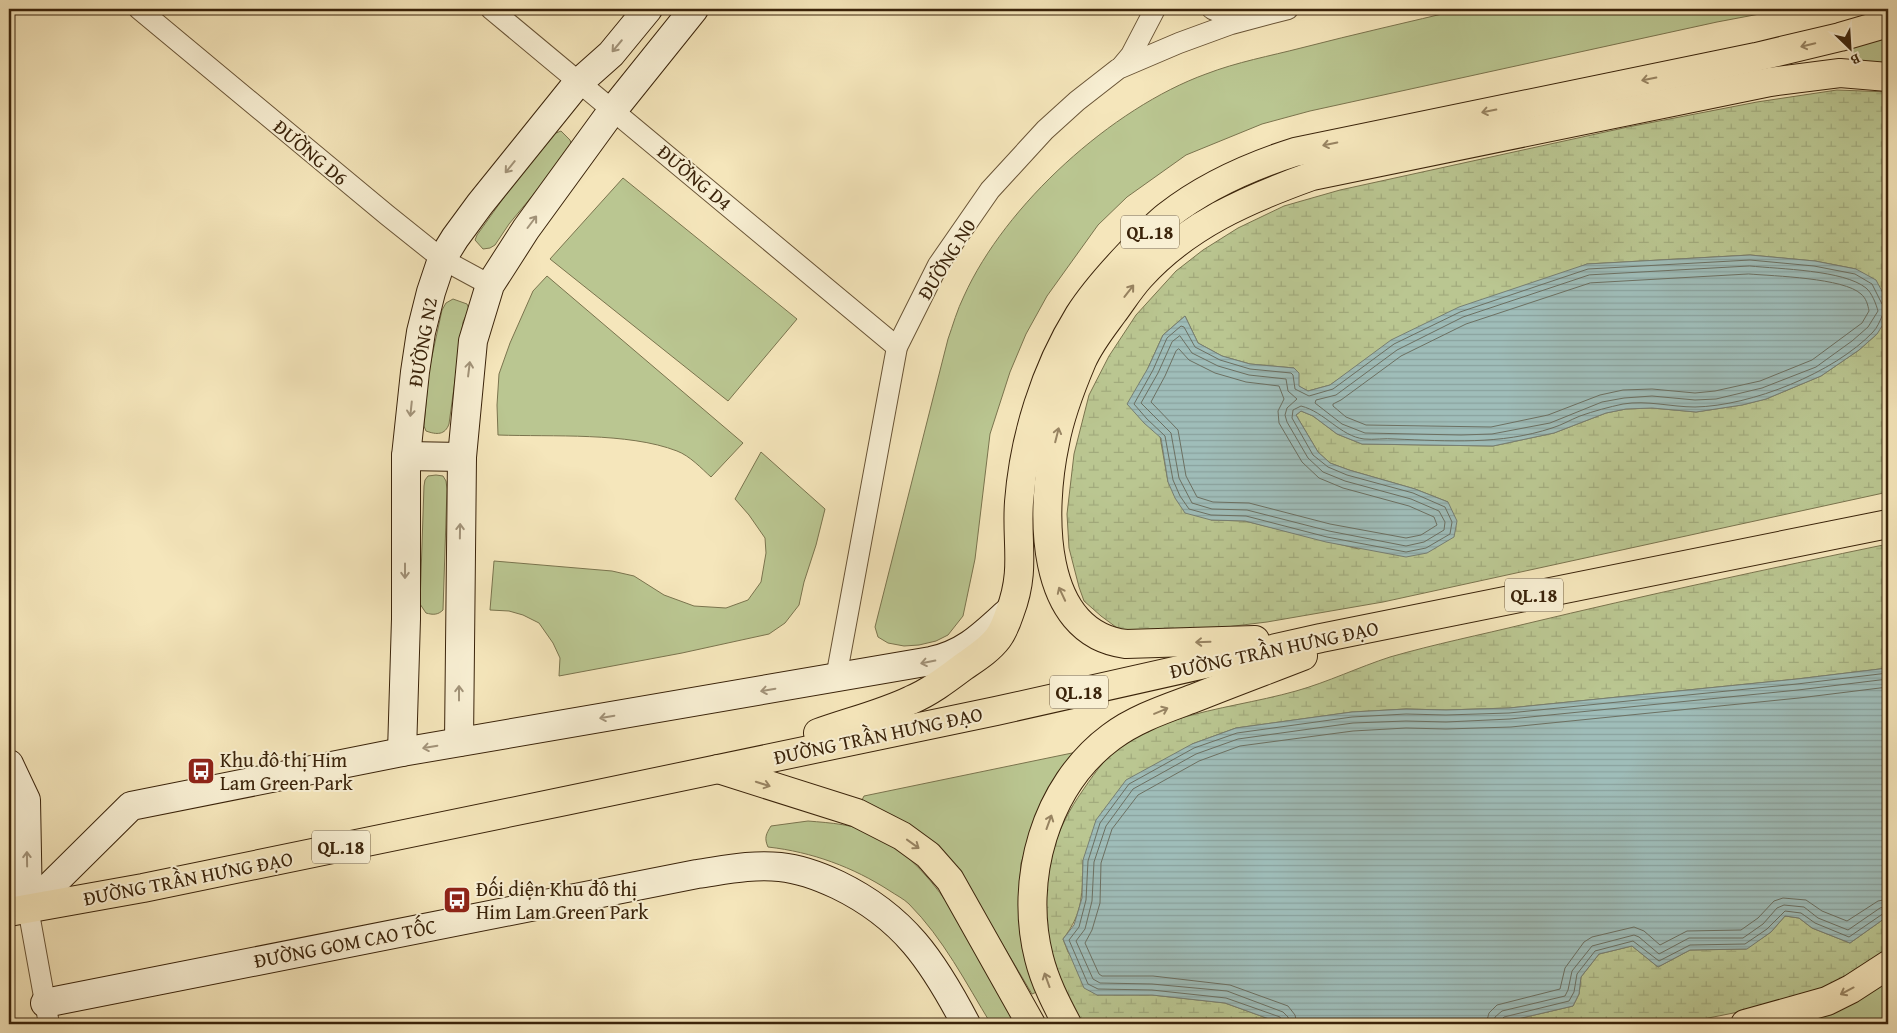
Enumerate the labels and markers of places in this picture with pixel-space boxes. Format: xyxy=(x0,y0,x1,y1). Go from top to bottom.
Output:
place label: Khu đô thị Him Lam Green Park xyxy=(220,745,354,797)
bus stop icon: Khu đô thị Him Lam Green Park xyxy=(186,756,216,786)
place label: Đối diện Khu đô thị Him Lam Green Park xyxy=(476,874,649,926)
bus stop icon: Đối diện Khu đô thị Him Lam Green Park xyxy=(442,885,472,915)

